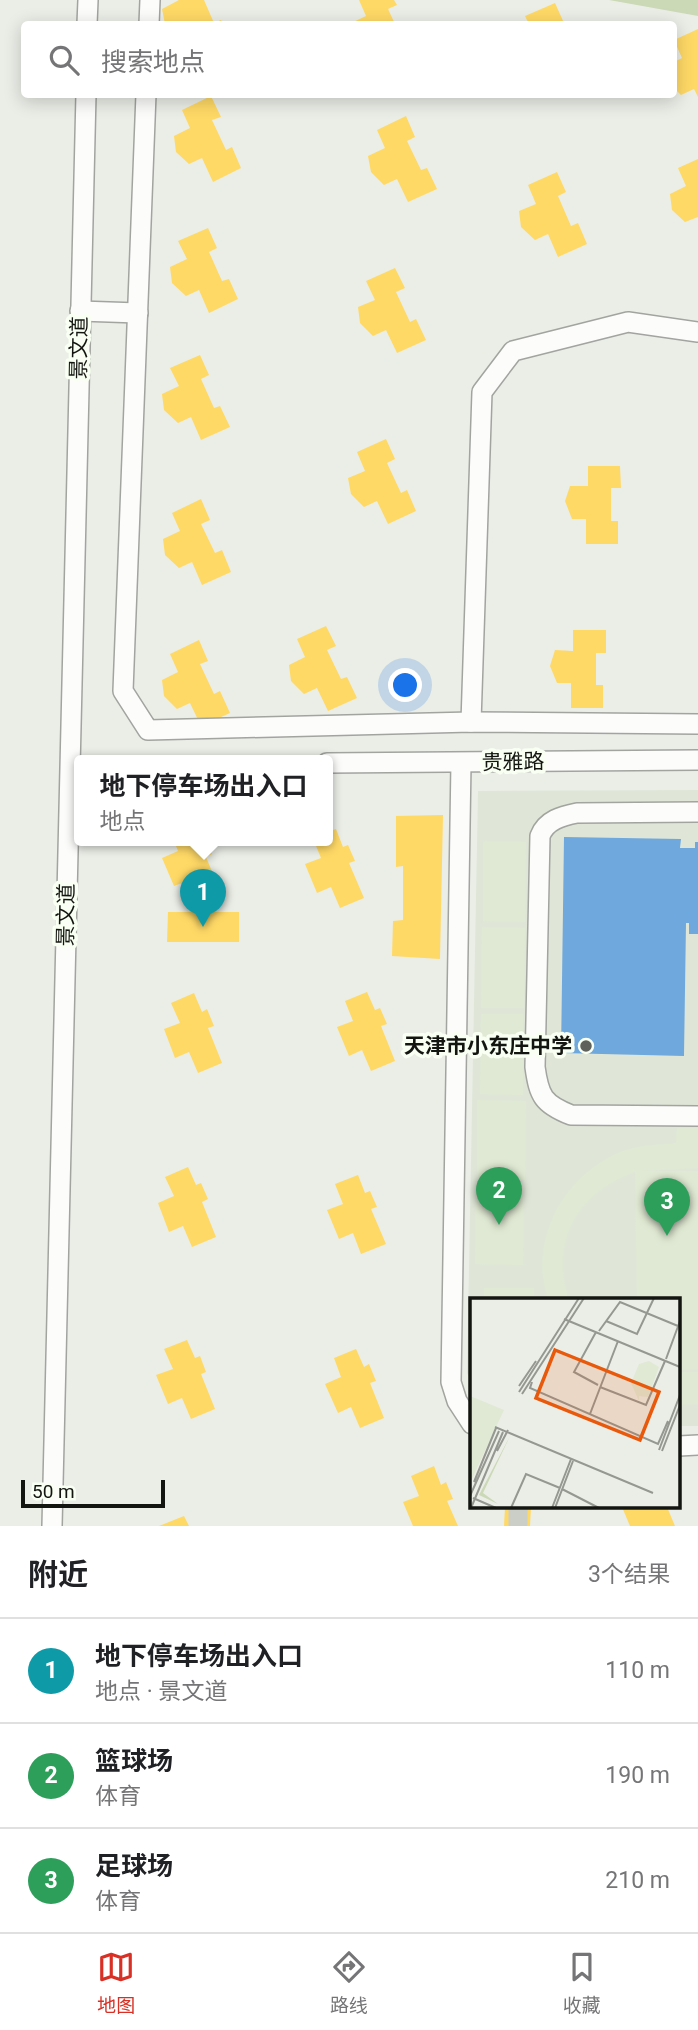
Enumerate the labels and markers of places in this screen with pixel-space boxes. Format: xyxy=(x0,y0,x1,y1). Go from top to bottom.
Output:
pin: 1 xyxy=(180,869,226,927)
place label: 天津市小东庄中学 xyxy=(404,1034,572,1058)
marker: 天津市小东庄中学 xyxy=(578,1038,594,1054)
pin: 2 xyxy=(476,1167,522,1225)
pin: 3 xyxy=(644,1178,690,1236)

